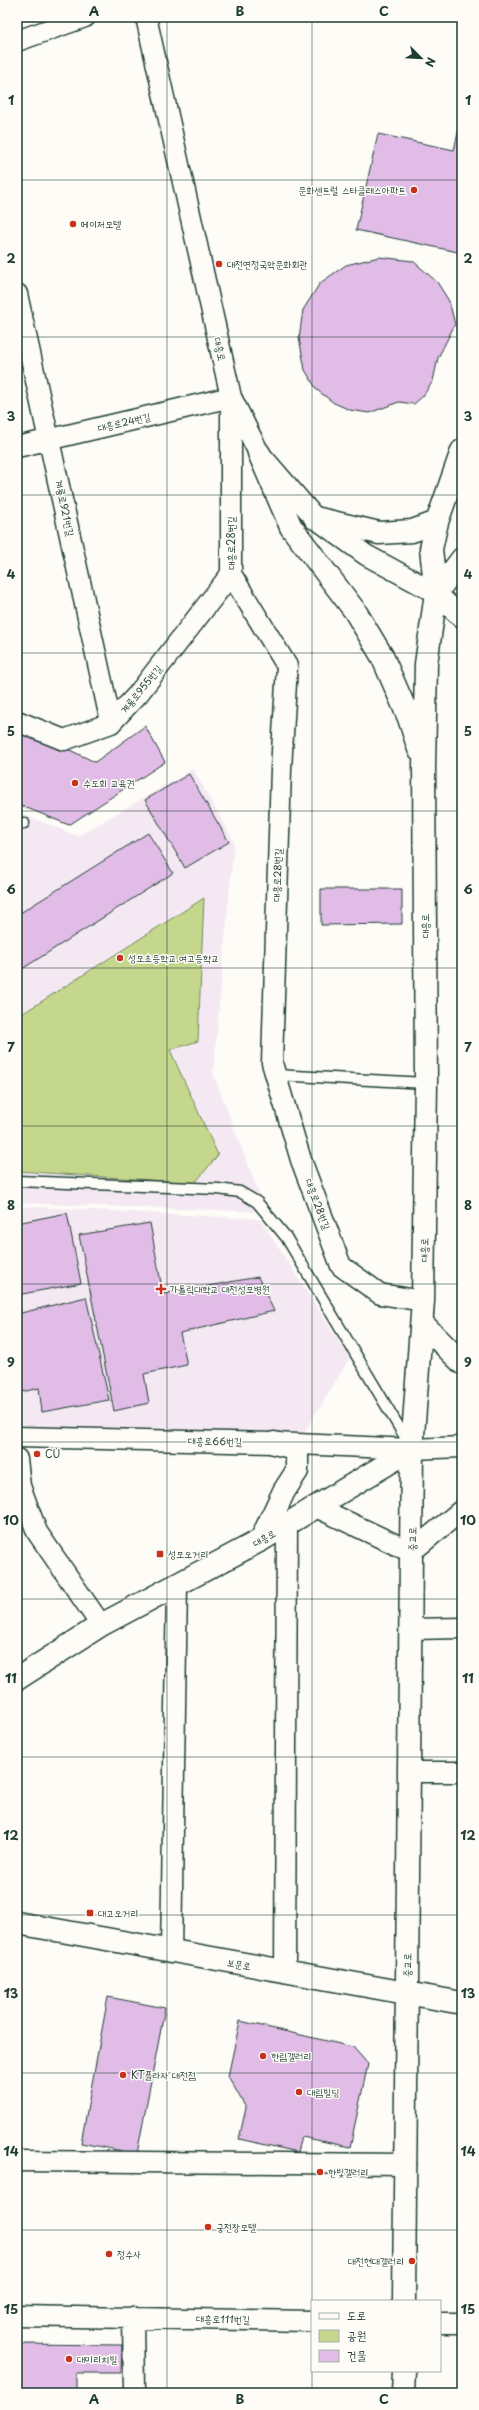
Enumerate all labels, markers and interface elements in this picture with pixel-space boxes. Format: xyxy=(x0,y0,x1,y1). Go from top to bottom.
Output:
text: A xyxy=(89,1,99,20)
text: B xyxy=(236,1,245,20)
text: C xyxy=(379,1,389,20)
north arrow xyxy=(401,38,441,78)
text: N xyxy=(421,55,440,70)
text: 1 xyxy=(8,90,14,109)
text: 1 xyxy=(465,90,471,109)
place label: 문화센트럴 스타클래스아파트 xyxy=(298,182,406,197)
marker: 문화센트럴 스타클래스아파트 xyxy=(409,185,419,195)
place label: 메이저모텔 xyxy=(81,216,121,231)
marker: 메이저모텔 xyxy=(68,219,78,229)
text: 2 xyxy=(6,248,16,267)
text: 2 xyxy=(463,248,473,267)
place label: 대전연정국악문화회관 xyxy=(227,256,307,271)
marker: 대전연정국악문화회관 xyxy=(214,259,224,269)
street label: 대흥로 xyxy=(210,335,231,362)
text: 3 xyxy=(7,406,16,425)
text: 3 xyxy=(464,406,473,425)
street label: 대흥로24번길 xyxy=(96,408,152,435)
street label: 계룡로921번길 xyxy=(52,478,79,538)
street label: 대흥로28번길 xyxy=(223,516,238,570)
text: 4 xyxy=(7,564,16,583)
text: 4 xyxy=(464,564,473,583)
street label: 계룡로955번길 xyxy=(116,661,165,716)
text: 5 xyxy=(7,721,15,740)
text: 5 xyxy=(464,721,472,740)
place label: 수도회 교육권 xyxy=(83,775,135,790)
marker: 수도회 교육권 xyxy=(70,778,80,788)
street label: 대흥로28번길 xyxy=(268,848,285,902)
text: 6 xyxy=(6,879,16,898)
text: 6 xyxy=(463,879,473,898)
street label: 대흥로 xyxy=(417,914,432,938)
place label: 성모초등학교.여고등학교 xyxy=(128,950,219,965)
marker: 성모초등학교.여고등학교 xyxy=(115,953,125,963)
text: 7 xyxy=(7,1037,15,1056)
text: 7 xyxy=(464,1037,472,1056)
street label: 대흥로28번길 xyxy=(302,1176,335,1232)
text: 8 xyxy=(7,1195,15,1214)
text: 8 xyxy=(464,1195,472,1214)
street label: 대흥로 xyxy=(416,1238,431,1262)
place label: 가톨릭대학교 대전성모병원 xyxy=(170,1281,270,1296)
marker: 가톨릭대학교 대전성모병원 xyxy=(155,1283,167,1295)
text: 9 xyxy=(7,1352,15,1371)
text: 9 xyxy=(464,1352,472,1371)
street label: 대흥로66번길 xyxy=(188,1433,242,1448)
place label: CU xyxy=(45,1446,60,1461)
marker: CU xyxy=(32,1449,42,1459)
text: 10 xyxy=(3,1510,19,1529)
text: 10 xyxy=(460,1510,476,1529)
street label: 대흥로 xyxy=(250,1525,278,1550)
street label: 중교로 xyxy=(404,1527,419,1551)
place label: 성모오거리 xyxy=(168,1546,208,1561)
marker: 성모오거리 xyxy=(155,1549,165,1559)
text: 11 xyxy=(5,1668,17,1687)
text: 11 xyxy=(462,1668,474,1687)
text: 12 xyxy=(3,1825,19,1844)
text: 12 xyxy=(460,1825,476,1844)
place label: 대고오거리 xyxy=(98,1905,138,1920)
marker: 대고오거리 xyxy=(85,1908,95,1918)
street label: 중교로 xyxy=(399,1953,414,1977)
street label: 보문로 xyxy=(226,1954,252,1973)
text: 13 xyxy=(4,1983,19,2002)
text: 13 xyxy=(461,1983,476,2002)
place label: 한림갤러리 xyxy=(271,2048,311,2063)
marker: 한림갤러리 xyxy=(258,2051,268,2061)
place label: KT플라자 대전점 xyxy=(131,2067,196,2082)
marker: KT플라자 대전점 xyxy=(118,2070,128,2080)
place label: 대림빌딩 xyxy=(307,2084,339,2099)
marker: 대림빌딩 xyxy=(294,2087,304,2097)
text: 14 xyxy=(3,2141,19,2160)
text: 14 xyxy=(460,2141,476,2160)
place label: 한빛갤러리 xyxy=(328,2164,368,2179)
marker: 한빛갤러리 xyxy=(315,2167,325,2177)
place label: 궁전장모텔 xyxy=(216,2219,256,2234)
marker: 궁전장모텔 xyxy=(203,2222,213,2232)
place label: 정수사 xyxy=(117,2246,141,2261)
marker: 정수사 xyxy=(104,2249,114,2259)
place label: 대전현대갤러리 xyxy=(348,2253,404,2268)
marker: 대전현대갤러리 xyxy=(407,2256,417,2266)
text: 15 xyxy=(4,2299,18,2318)
text: 15 xyxy=(461,2299,475,2318)
legend xyxy=(311,2300,441,2372)
text: 도로 xyxy=(347,2306,366,2324)
street label: 대흥로111번길 xyxy=(196,2311,250,2326)
text: 공원 xyxy=(347,2326,366,2344)
text: 건물 xyxy=(347,2346,367,2364)
place label: 대미리치빌 xyxy=(77,2351,118,2366)
marker: 대미리치빌 xyxy=(64,2354,74,2364)
text: A xyxy=(89,2389,99,2408)
text: B xyxy=(236,2389,245,2408)
text: C xyxy=(379,2389,389,2408)

